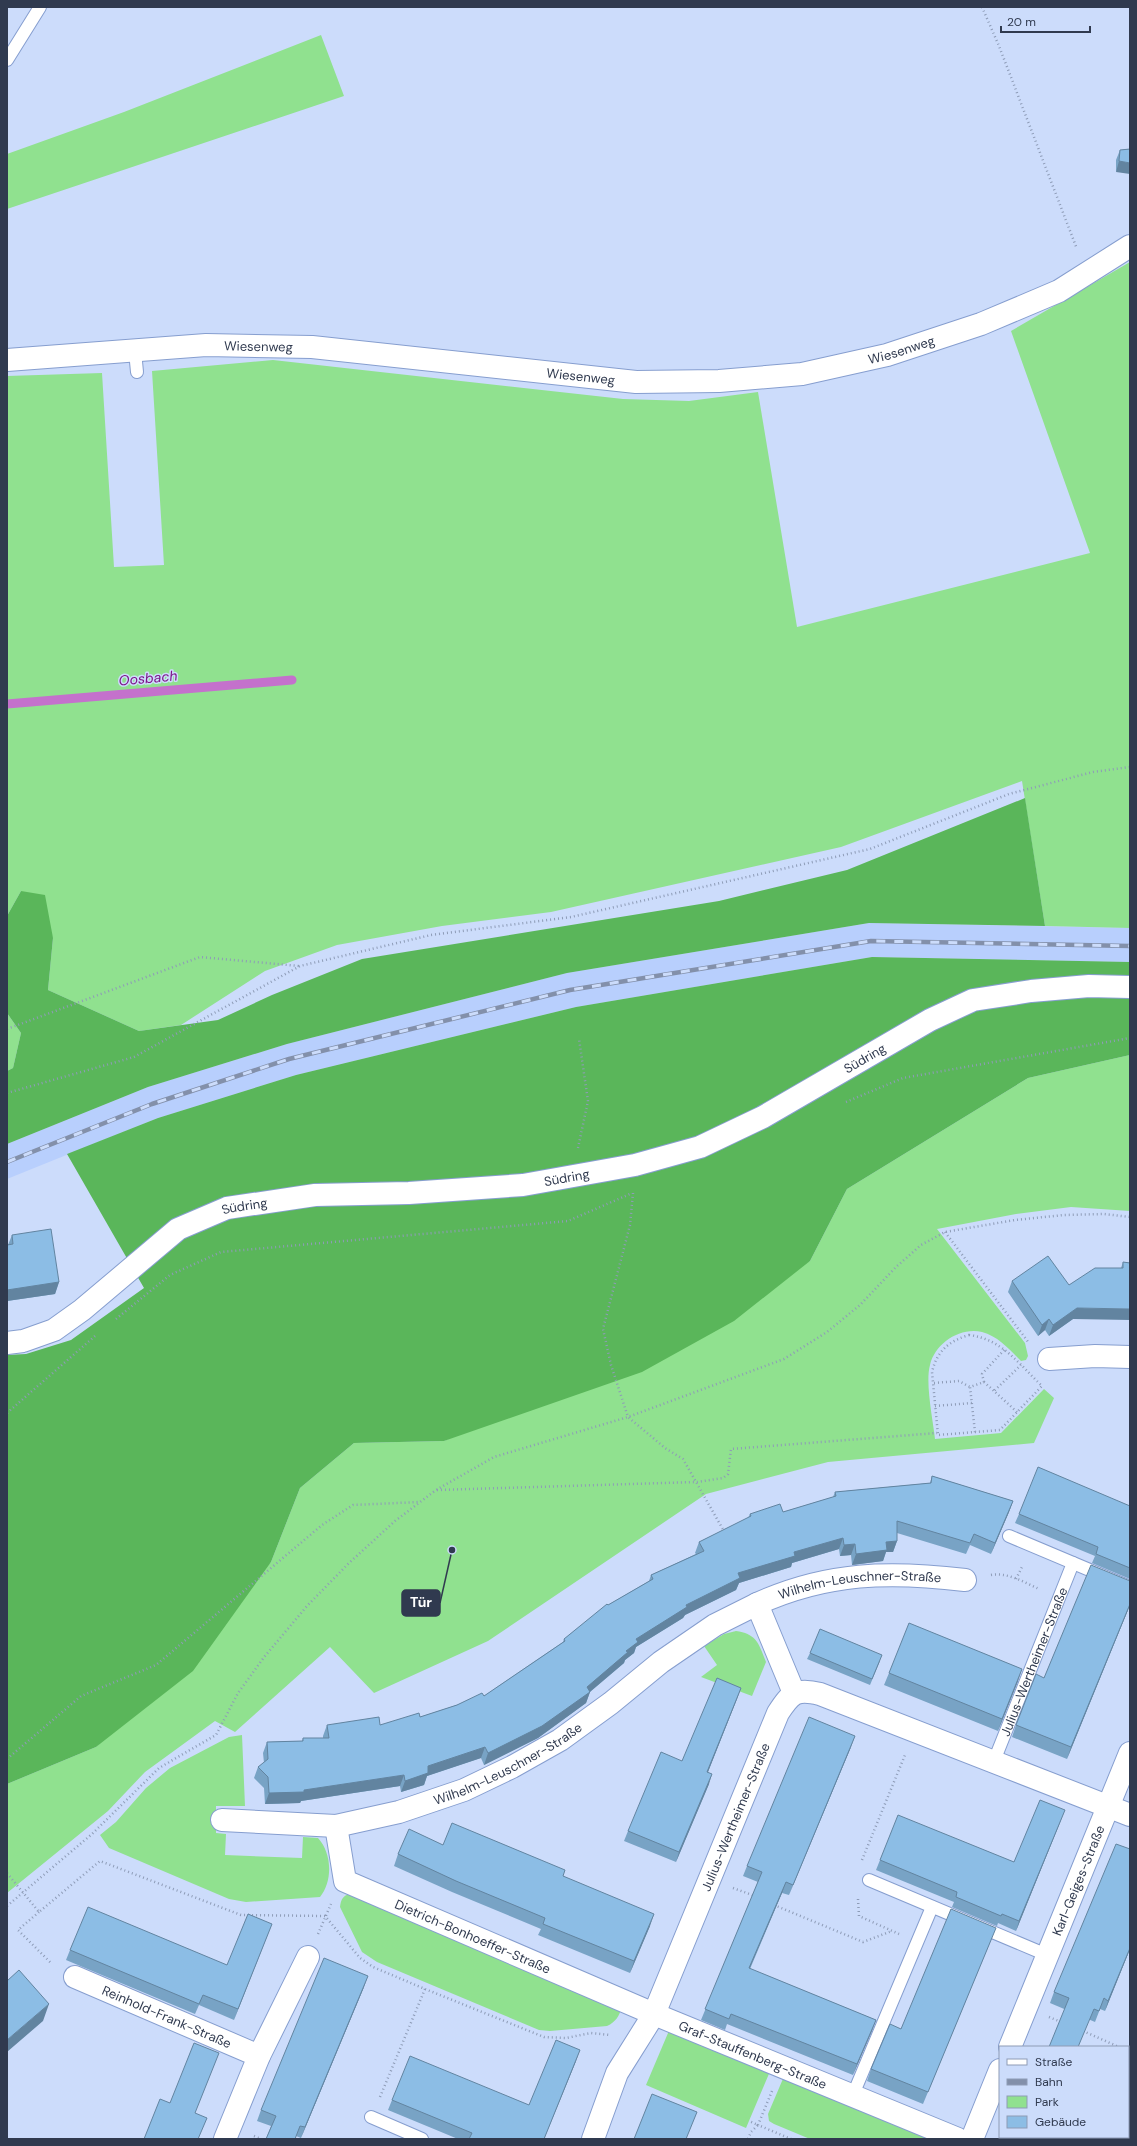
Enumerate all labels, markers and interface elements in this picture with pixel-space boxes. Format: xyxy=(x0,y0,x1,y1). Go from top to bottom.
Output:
scale bar xyxy=(1001,8,1090,34)
text: 20 m xyxy=(1007,14,1036,30)
street label: Wiesenweg xyxy=(866,332,937,368)
street label: Wiesenweg xyxy=(224,337,293,356)
street label: Wiesenweg xyxy=(546,364,616,389)
water label: Oosbach xyxy=(118,666,178,690)
street label: Südring xyxy=(841,1040,889,1077)
street label: Südring xyxy=(543,1165,591,1190)
street label: Südring xyxy=(219,1194,268,1218)
street label: Wilhelm-Leuschner-Straße xyxy=(776,1567,942,1603)
street label: Julius-Wertheimer-Straße xyxy=(997,1585,1071,1739)
callout: Tür xyxy=(402,1590,440,1616)
text: Tür xyxy=(410,1593,432,1611)
street label: Wilhelm-Leuschner-Straße xyxy=(431,1719,585,1809)
street label: Julius-Wertheimer-Straße xyxy=(698,1740,774,1894)
street label: Karl-Geiges-Straße xyxy=(1048,1823,1109,1938)
street label: Dietrich-Bonhoeffer-Straße xyxy=(392,1895,553,1978)
street label: Reinhold-Frank-Straße xyxy=(100,1982,234,2052)
street label: Graf-Stauffenberg-Straße xyxy=(676,2017,829,2093)
legend xyxy=(999,2046,1129,2138)
text: Straße xyxy=(1035,2054,1072,2070)
text: Bahn xyxy=(1035,2074,1063,2090)
text: Park xyxy=(1035,2094,1059,2110)
text: Gebäude xyxy=(1035,2114,1086,2130)

